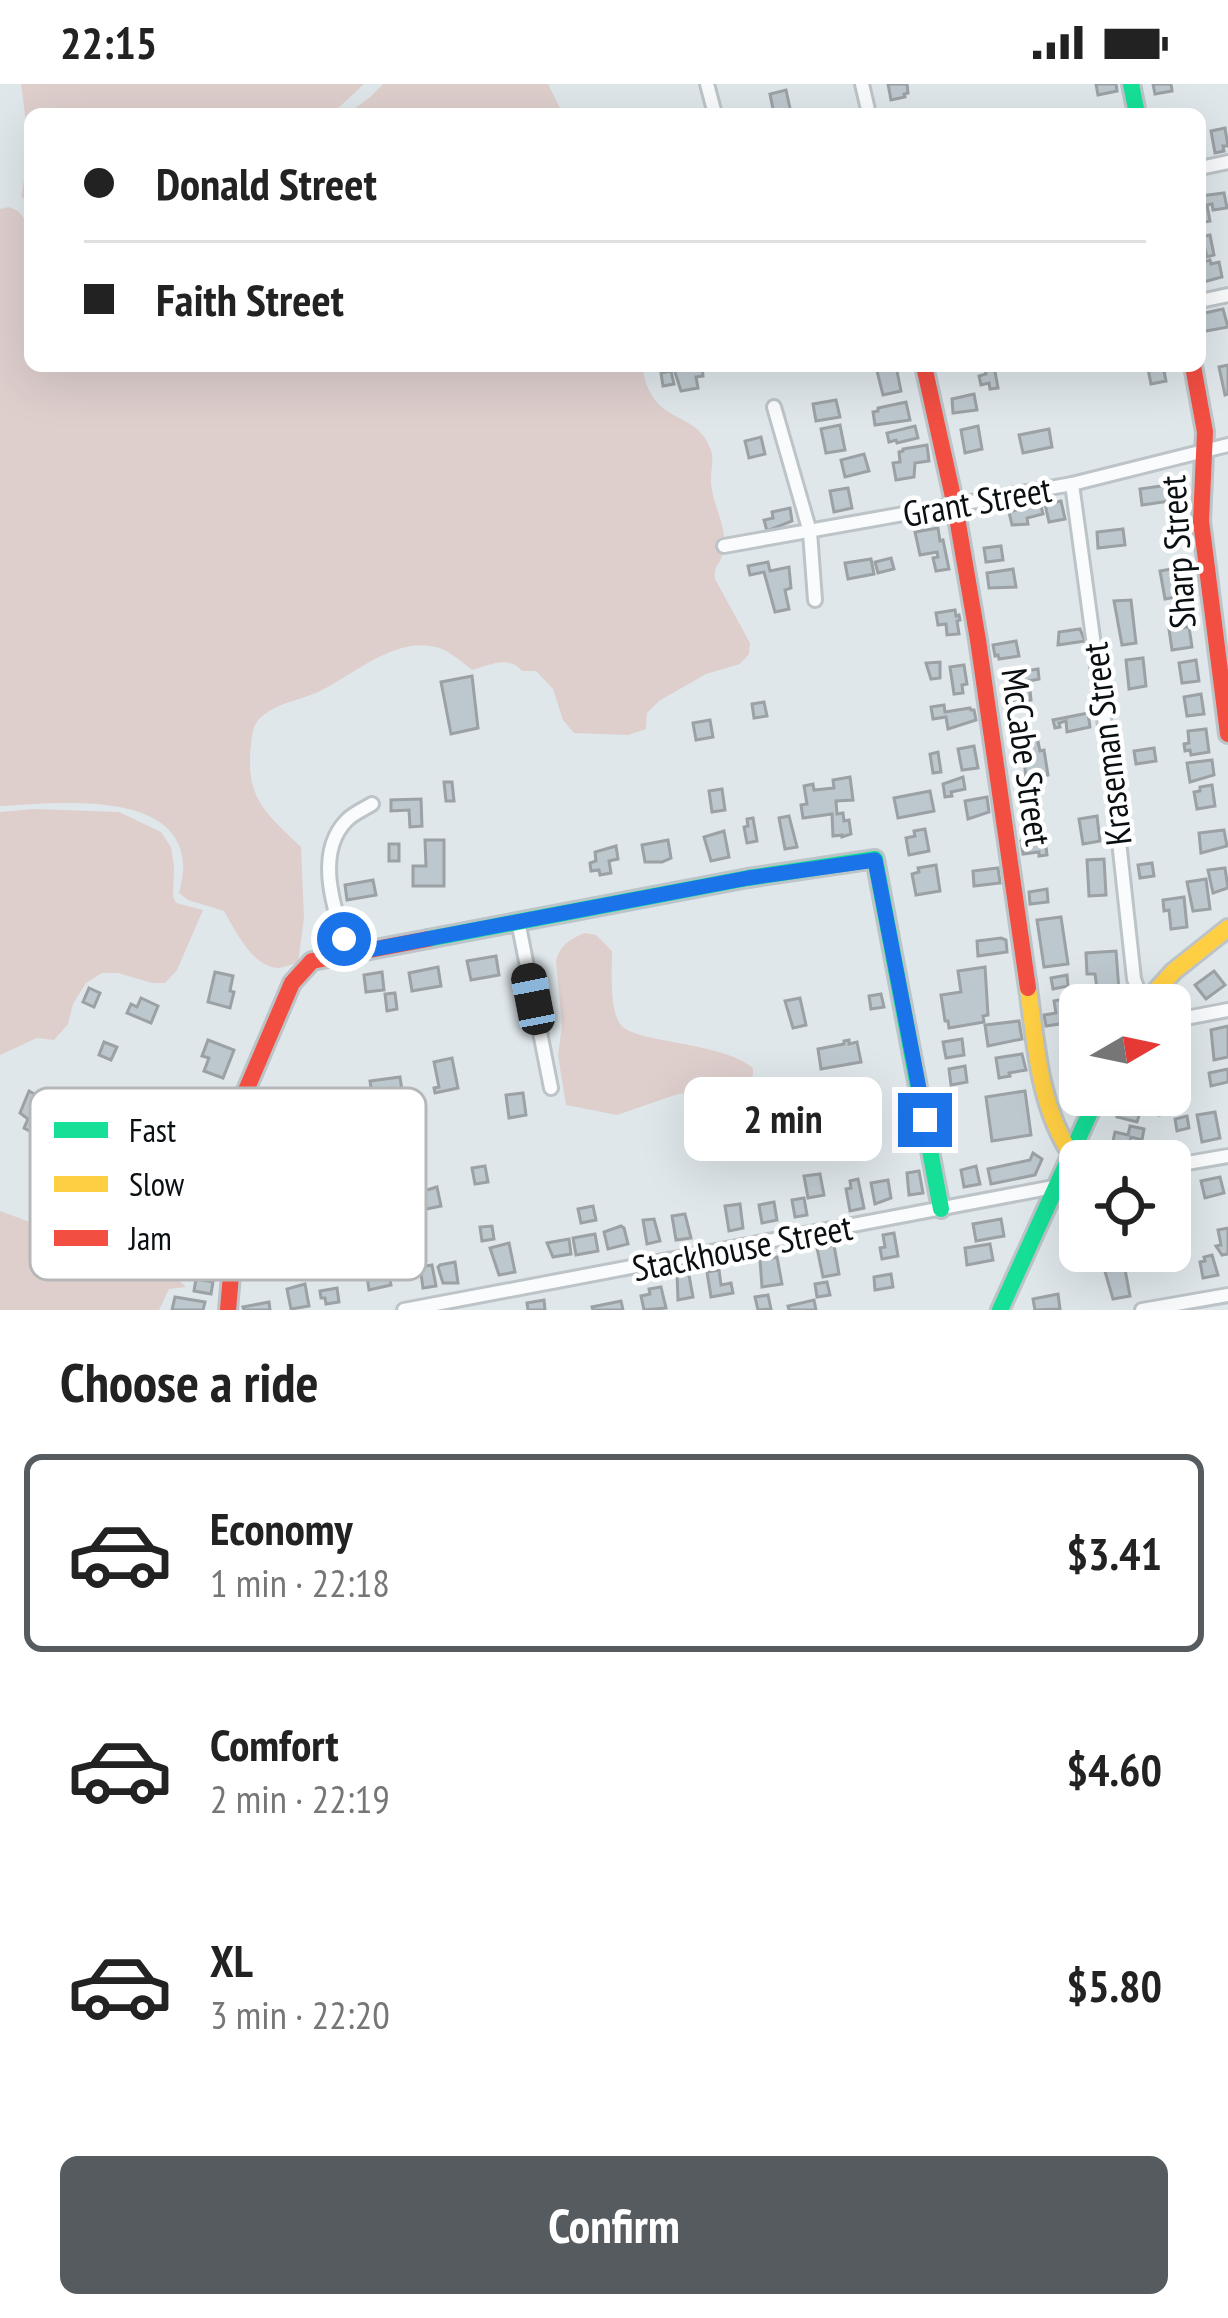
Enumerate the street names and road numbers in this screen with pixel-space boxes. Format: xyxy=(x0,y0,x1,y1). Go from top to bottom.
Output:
street label: Grant Street xyxy=(899,465,1055,537)
street label: Sharp Street xyxy=(1148,474,1206,630)
street label: Kraseman Street xyxy=(1070,640,1142,848)
street label: McCabe Street xyxy=(991,665,1063,849)
street label: Stackhouse Street xyxy=(628,1203,856,1291)

